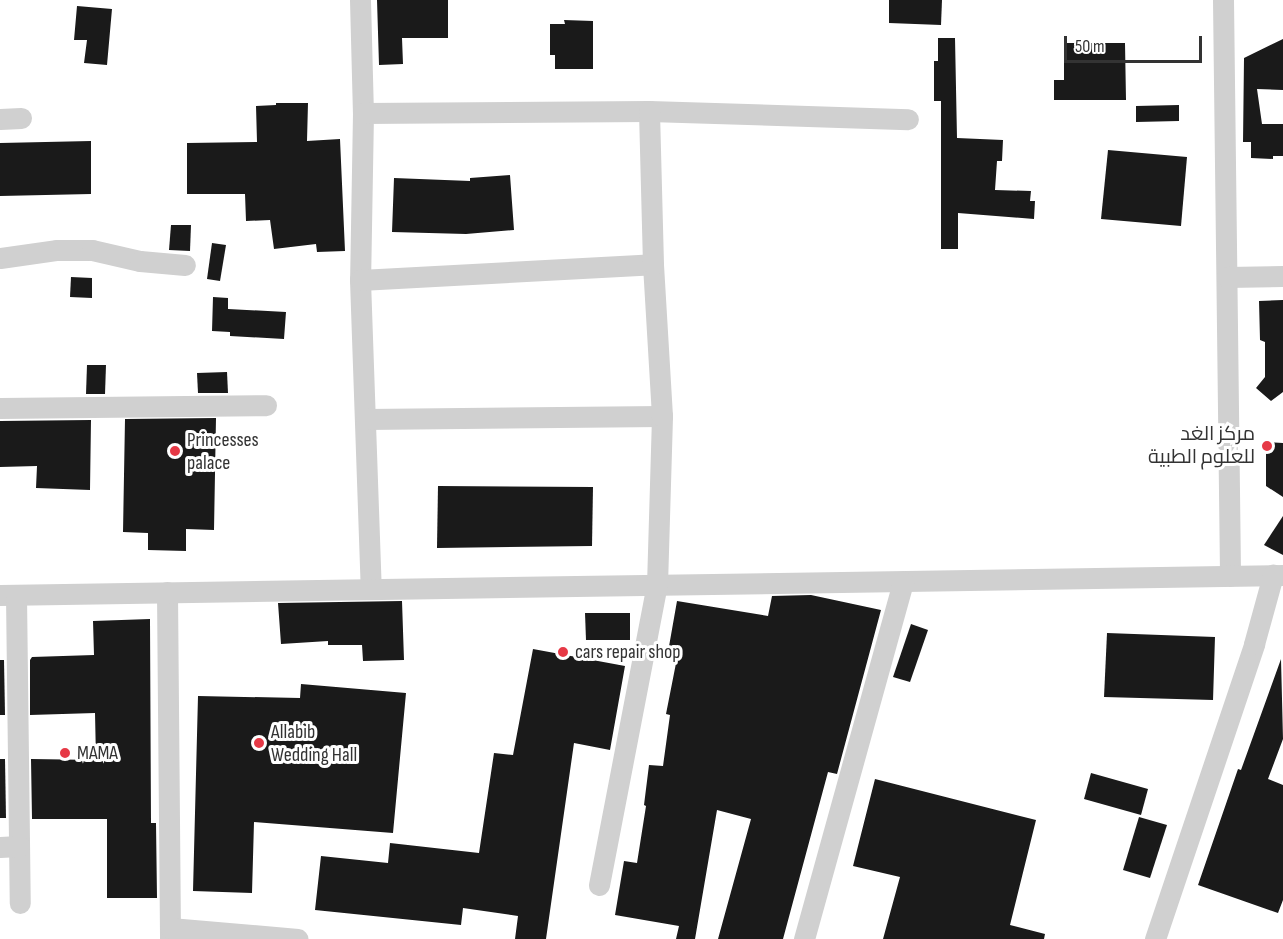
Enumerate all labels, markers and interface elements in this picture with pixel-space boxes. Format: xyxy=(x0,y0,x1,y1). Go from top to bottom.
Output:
scale bar xyxy=(1067,24,1205,62)
text: 50 m xyxy=(1075,36,1105,57)
place label: مركز الغد للعلوم الطبية xyxy=(1148,422,1255,469)
place label: Princesses palace xyxy=(187,428,259,475)
marker: مركز الغد للعلوم الطبية xyxy=(1260,439,1274,453)
marker: Princesses palace xyxy=(168,444,182,458)
place label: cars repair shop xyxy=(575,640,681,664)
marker: cars repair shop xyxy=(556,645,570,659)
place label: Allabib Wedding Hall xyxy=(271,720,357,767)
marker: Allabib Wedding Hall xyxy=(252,736,266,750)
place label: MAMA xyxy=(77,741,118,765)
marker: MAMA xyxy=(58,746,72,760)

